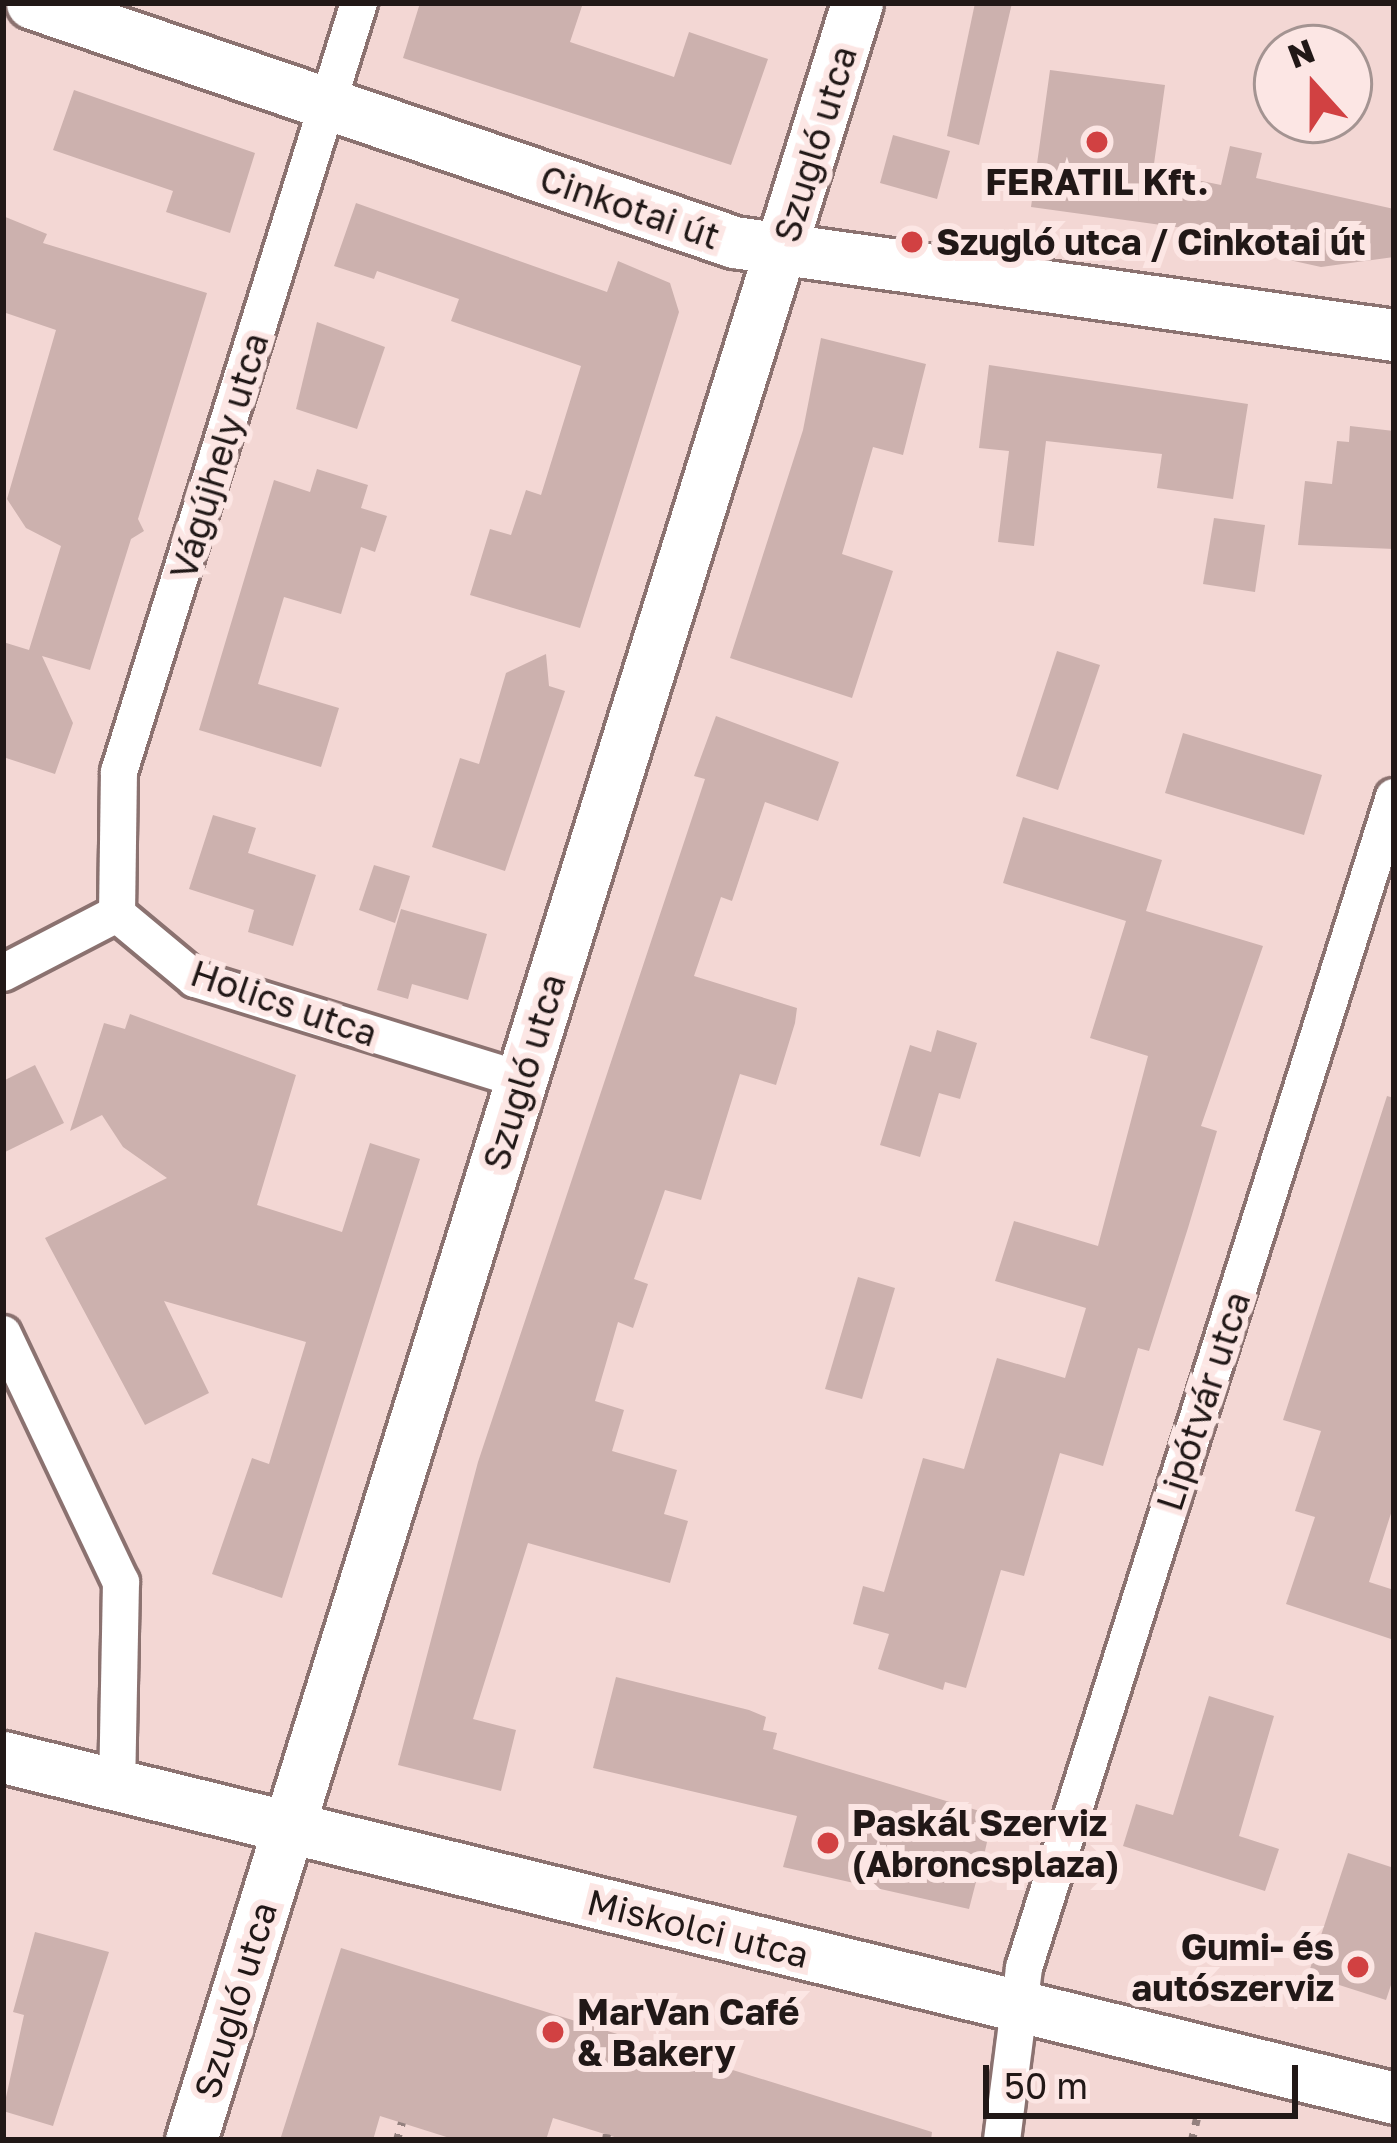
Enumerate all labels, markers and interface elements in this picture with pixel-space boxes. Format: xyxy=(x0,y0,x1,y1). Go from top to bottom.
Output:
north arrow xyxy=(1253,24,1373,144)
text: N xyxy=(1282,30,1320,75)
street label: Szugló utca xyxy=(765,41,865,247)
marker: FERATIL Kft. xyxy=(1084,129,1110,155)
street label: Cinkotai út xyxy=(535,156,725,258)
place label: FERATIL Kft. xyxy=(985,160,1209,204)
place label: Szugló utca / Cinkotai út xyxy=(936,220,1366,264)
marker: Szugló utca / Cinkotai út xyxy=(899,229,925,255)
street label: Vágújhely utca xyxy=(161,328,277,584)
street label: Holics utca xyxy=(185,951,383,1055)
street label: Szugló utca xyxy=(474,969,574,1175)
street label: Lipótvár utca xyxy=(1147,1286,1259,1516)
place label: Paskál Szerviz (Abroncsplaza) xyxy=(852,1800,1119,1885)
marker: Paskál Szerviz (Abroncsplaza) xyxy=(815,1830,841,1856)
street label: Miskolci utca xyxy=(583,1880,813,1976)
street label: Szugló utca xyxy=(185,1897,285,2103)
place label: Gumi- és autószerviz xyxy=(1131,1924,1334,2009)
marker: Gumi- és autószerviz xyxy=(1345,1954,1371,1980)
place label: MarVan Café & Bakery xyxy=(577,1989,799,2074)
marker: MarVan Café & Bakery xyxy=(540,2019,566,2045)
scale bar xyxy=(989,2041,1304,2115)
text: 50 m xyxy=(1004,2064,1088,2107)

